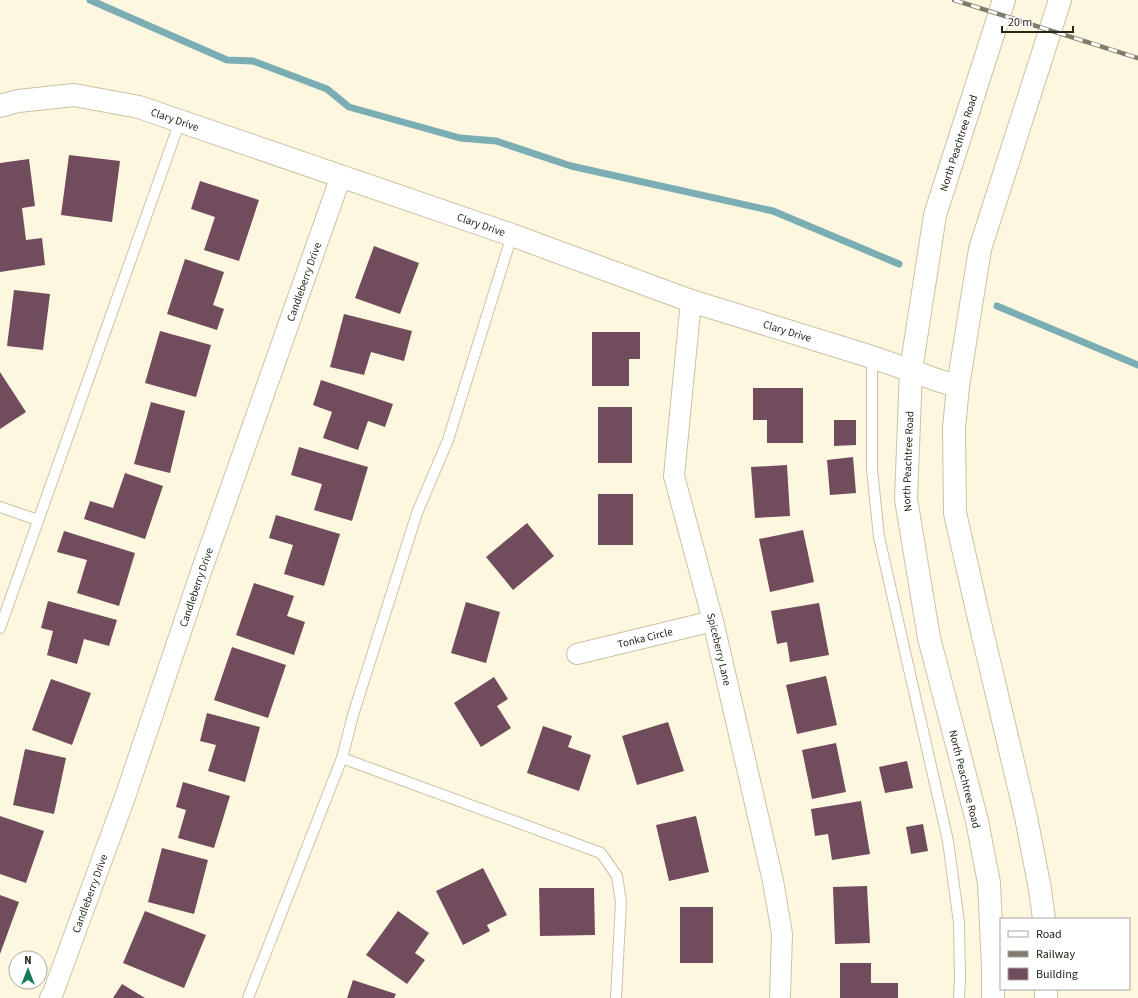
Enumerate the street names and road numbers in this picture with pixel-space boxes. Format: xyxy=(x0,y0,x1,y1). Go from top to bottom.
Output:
street label: North Peachtree Road xyxy=(936,93,981,193)
street label: Clary Drive xyxy=(149,105,201,135)
street label: Clary Drive xyxy=(455,210,508,240)
street label: Candleberry Drive xyxy=(283,240,325,324)
street label: Clary Drive xyxy=(761,317,814,346)
street label: North Peachtree Road xyxy=(899,411,917,513)
street label: Candleberry Drive xyxy=(176,545,217,629)
street label: Spiceberry Lane xyxy=(703,611,735,688)
street label: Tonka Circle xyxy=(616,624,675,652)
street label: North Peachtree Road xyxy=(945,728,984,830)
street label: Candleberry Drive xyxy=(69,851,112,935)

